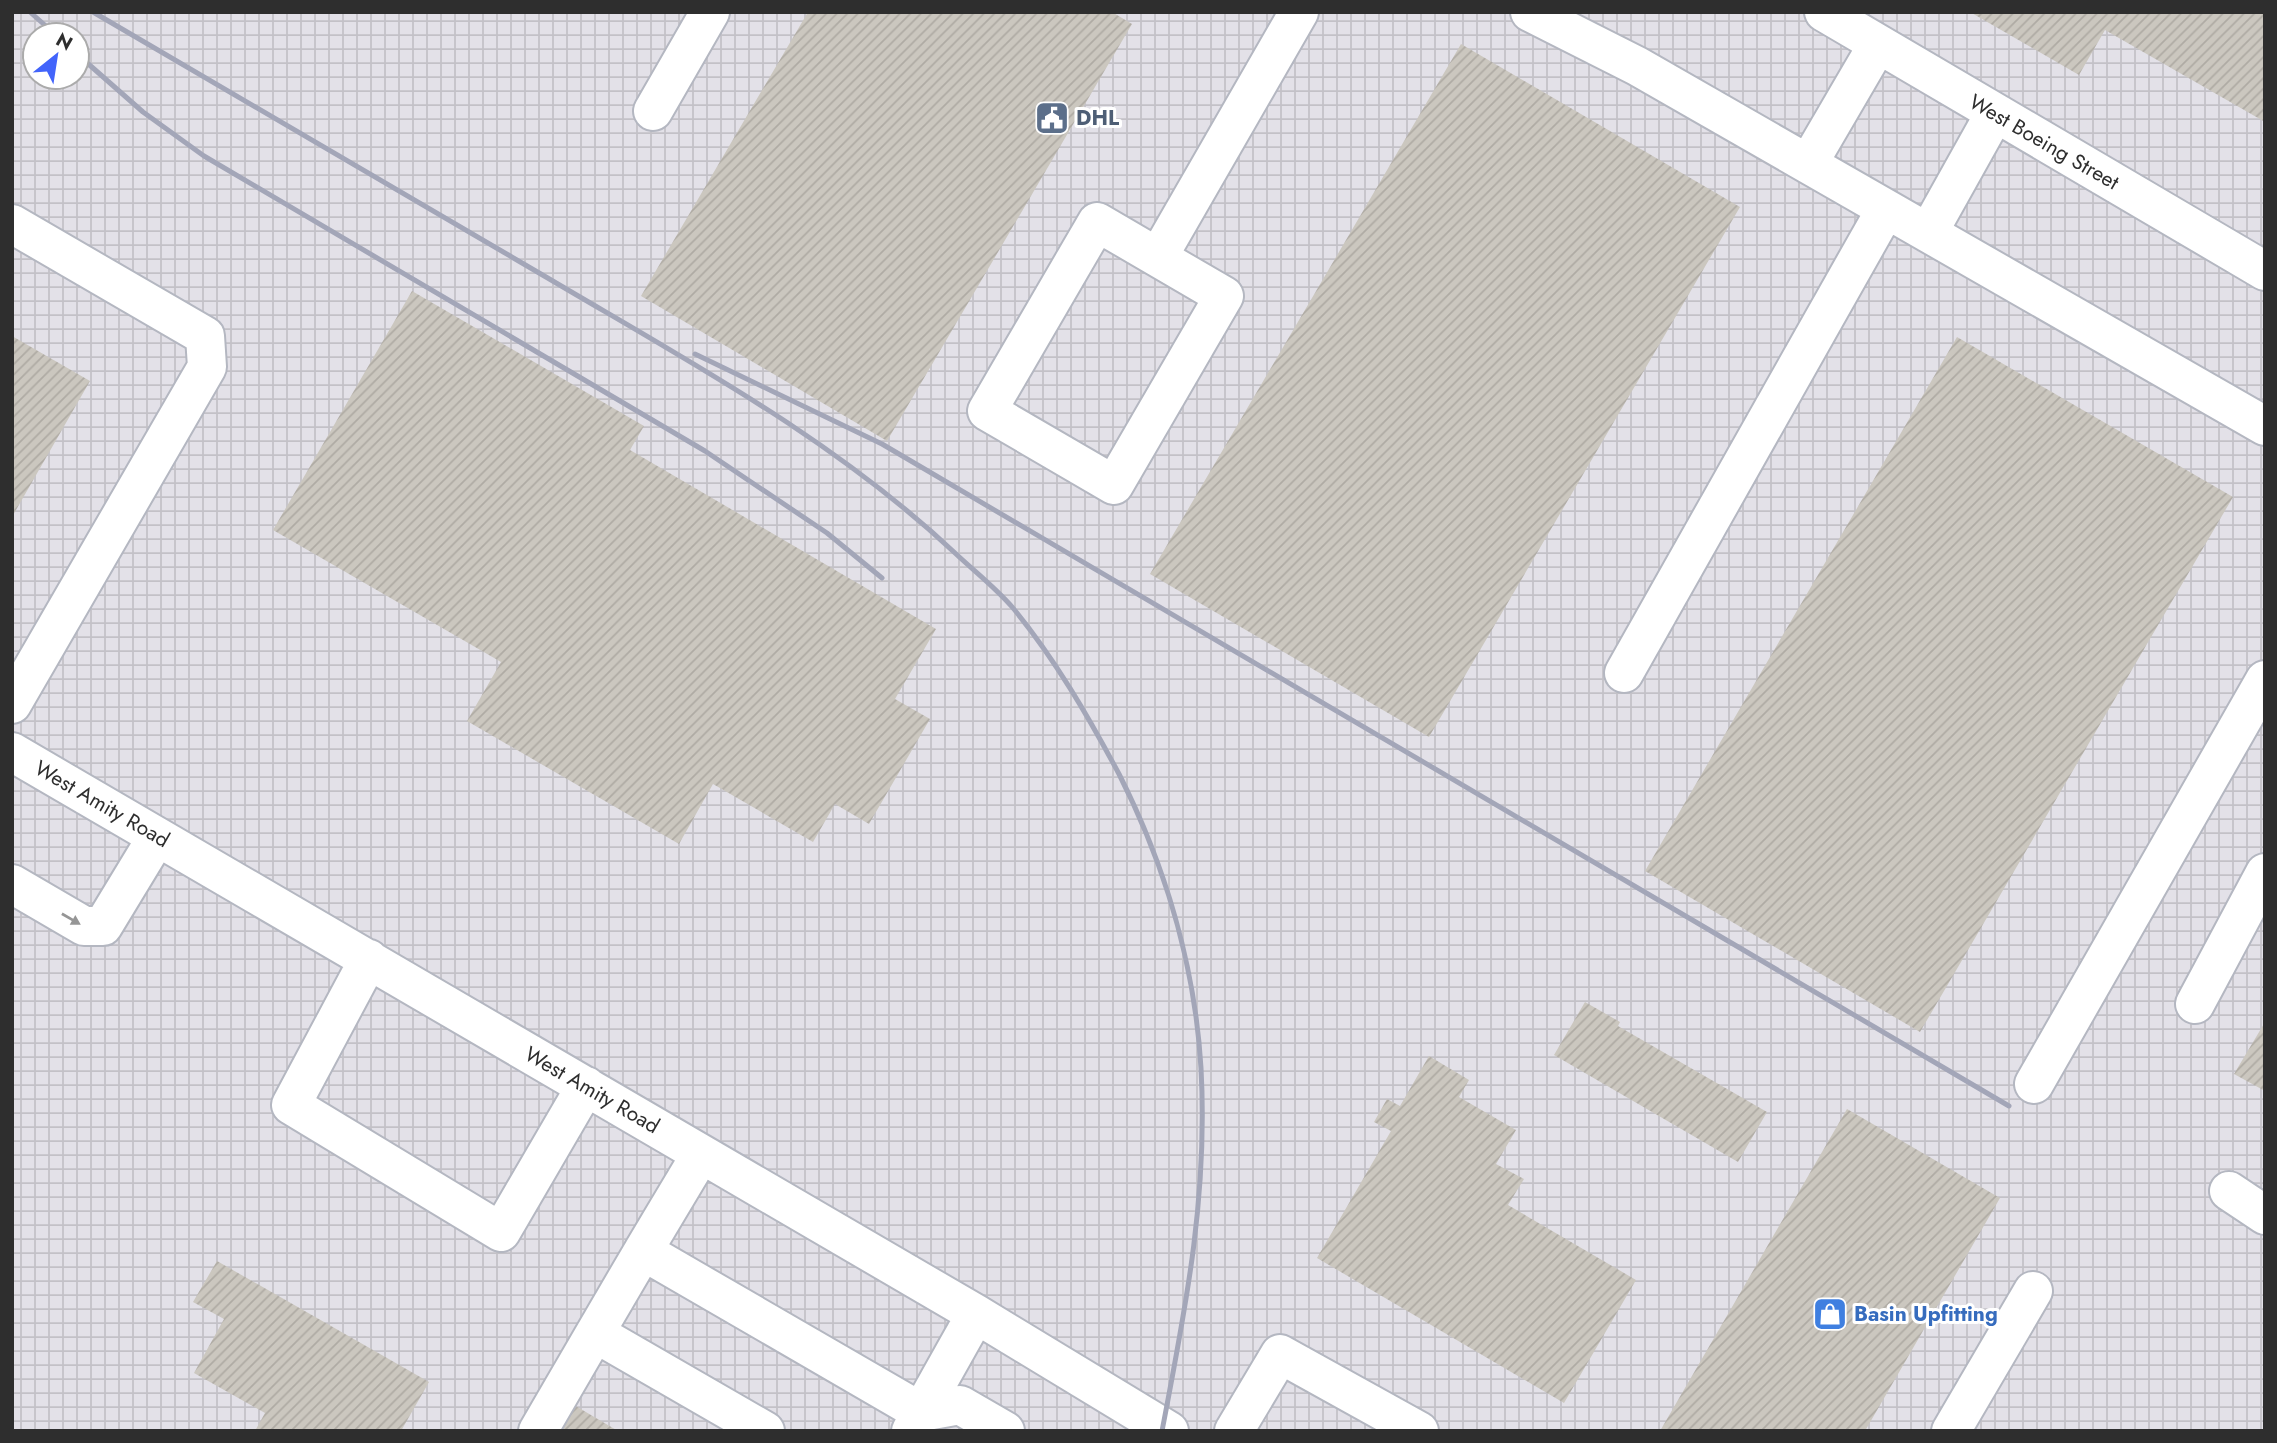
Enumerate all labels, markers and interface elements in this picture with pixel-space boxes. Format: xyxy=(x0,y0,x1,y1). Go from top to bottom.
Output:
north arrow xyxy=(21,21,91,91)
text: N xyxy=(51,26,78,57)
street label: West Boeing Street xyxy=(1963,87,2125,197)
public building icon: DHL xyxy=(1033,99,1071,137)
place label: DHL xyxy=(1076,103,1119,133)
street label: West Amity Road xyxy=(29,753,175,855)
one-way arrow xyxy=(62,912,81,925)
street label: West Amity Road xyxy=(519,1039,665,1141)
shop icon: Basin Upfitting xyxy=(1811,1295,1849,1333)
place label: Basin Upfitting xyxy=(1854,1299,1998,1329)

